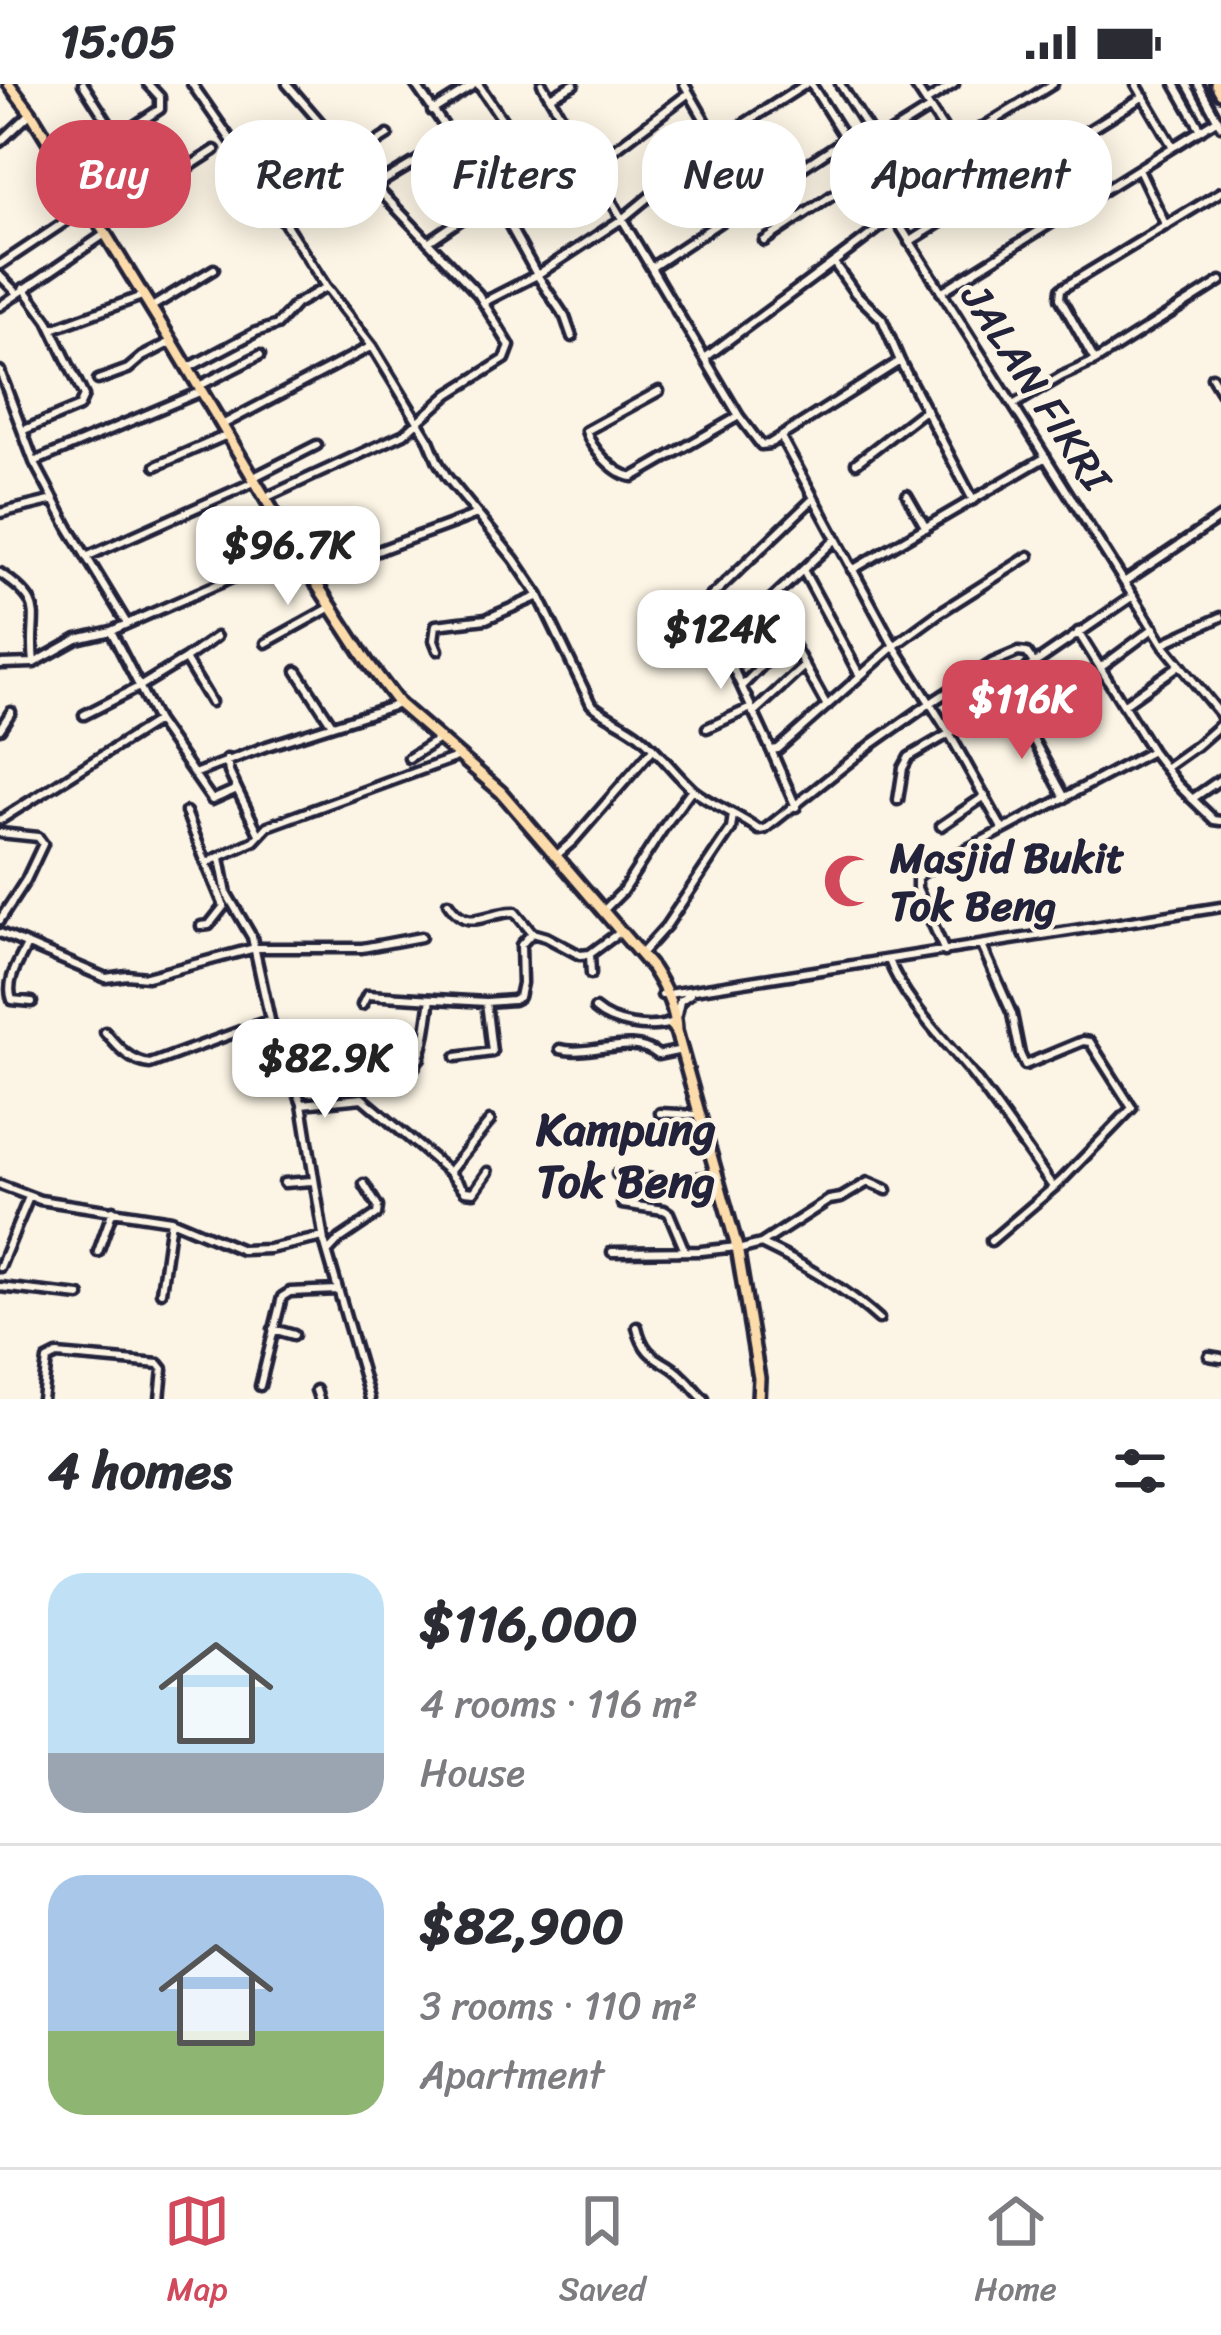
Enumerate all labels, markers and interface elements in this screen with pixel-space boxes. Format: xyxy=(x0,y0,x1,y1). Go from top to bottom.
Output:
text: 15:05 xyxy=(60,2,176,82)
chip: Buy xyxy=(36,120,191,228)
chip: Rent xyxy=(215,120,387,228)
chip: Filters xyxy=(411,120,618,228)
chip: New xyxy=(642,120,806,228)
chip: Apartment xyxy=(830,120,1112,228)
street label: JALAN FIKRI xyxy=(939,266,1133,509)
pin: $96.7K xyxy=(190,506,386,608)
text: $96.7K xyxy=(223,510,353,579)
pin: $124K xyxy=(637,590,805,692)
text: $124K xyxy=(664,594,778,663)
pin: $116K xyxy=(938,660,1106,762)
text: $116K xyxy=(969,664,1075,733)
place label: Masjid Bukit Tok Beng xyxy=(889,821,1125,943)
mosque icon: Masjid Bukit Tok Beng xyxy=(821,852,879,910)
pin: $82.9K xyxy=(227,1019,423,1121)
text: $82.9K xyxy=(259,1023,391,1092)
district label: Kampung Tok Beng xyxy=(535,1090,716,1222)
text: 4 homes xyxy=(48,1426,232,1516)
icon: filters xyxy=(1107,1438,1173,1504)
text: $116,000 xyxy=(420,1579,637,1669)
icon: home xyxy=(144,1621,288,1765)
text: 4 rooms · 116 m² xyxy=(420,1669,698,1738)
text: House xyxy=(420,1738,525,1807)
text: $82,900 xyxy=(420,1881,624,1971)
icon: home xyxy=(144,1923,288,2067)
text: 3 rooms · 110 m² xyxy=(420,1971,697,2040)
text: Apartment xyxy=(420,2040,604,2109)
tab: Map xyxy=(164,2188,230,2318)
tab: Saved xyxy=(559,2188,646,2318)
tab: Home xyxy=(974,2188,1057,2318)

